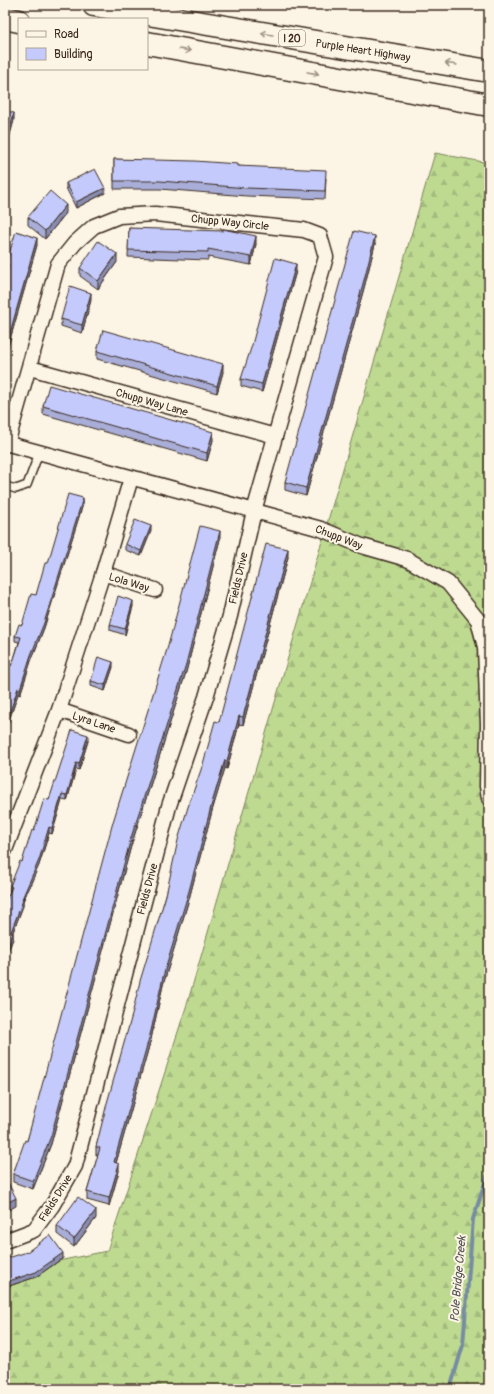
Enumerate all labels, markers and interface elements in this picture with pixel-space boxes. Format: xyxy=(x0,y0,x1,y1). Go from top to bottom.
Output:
legend xyxy=(18,18,148,70)
text: Road xyxy=(54,27,79,42)
one-way arrow xyxy=(261,30,274,38)
road number: I 20 xyxy=(279,30,305,46)
street label: Purple Heart Highway xyxy=(315,37,412,64)
text: Building xyxy=(54,47,93,62)
one-way arrow xyxy=(179,47,192,55)
one-way arrow xyxy=(444,60,457,68)
one-way arrow xyxy=(306,69,319,77)
street label: Chupp Way Circle xyxy=(190,212,270,233)
street label: Chupp Way Lane xyxy=(114,386,190,419)
street label: Chupp Way xyxy=(313,523,365,553)
street label: Fields Drive xyxy=(226,550,251,605)
street label: Lola Way xyxy=(107,570,151,595)
street label: Lyra Lane xyxy=(70,709,118,736)
street label: Fields Drive xyxy=(134,861,161,916)
street label: Fields Drive xyxy=(36,1172,75,1224)
water label: Pole Bridge Creek xyxy=(447,1234,470,1323)

